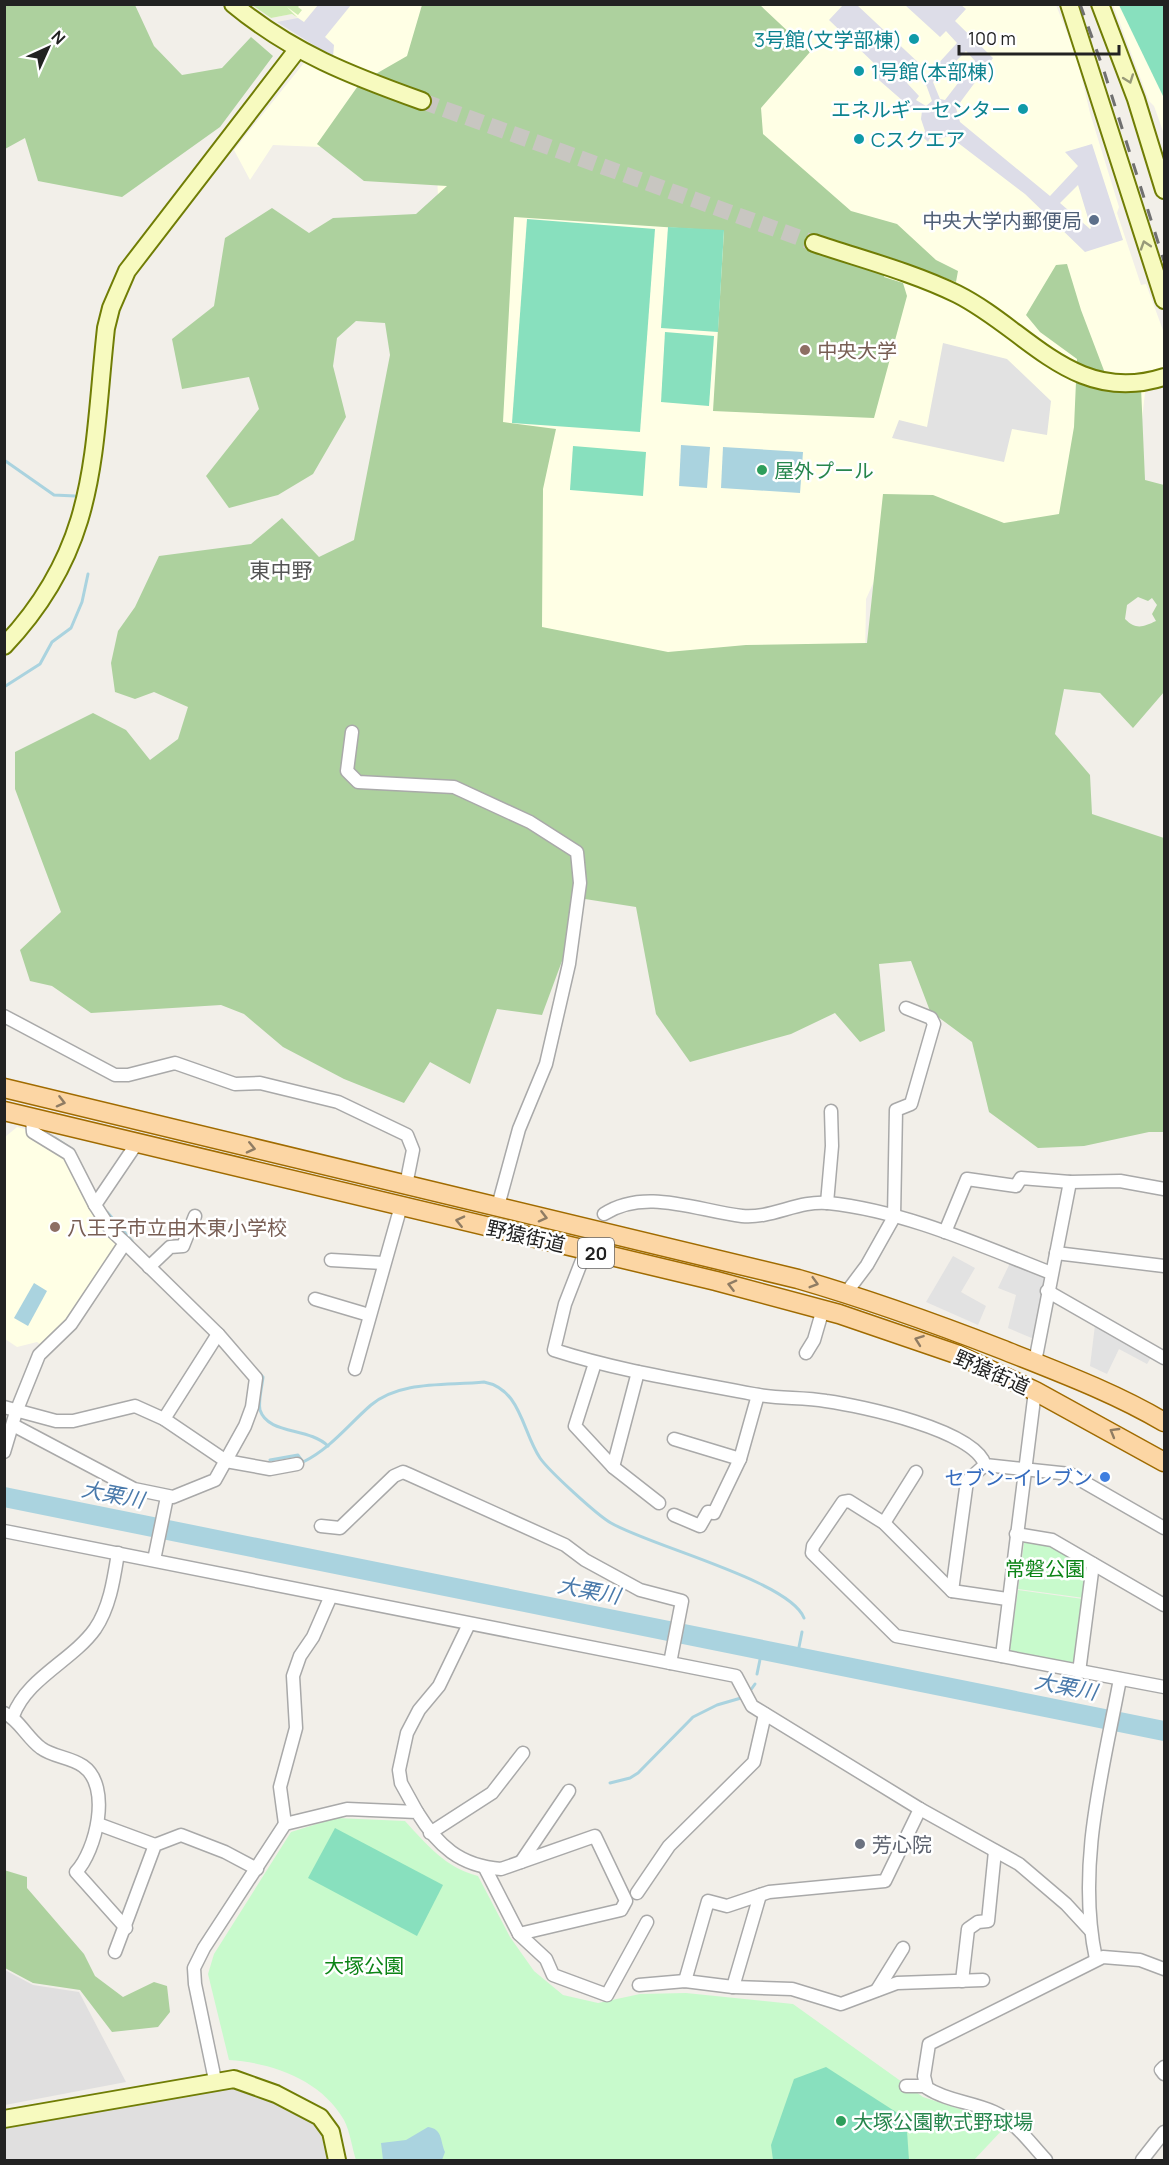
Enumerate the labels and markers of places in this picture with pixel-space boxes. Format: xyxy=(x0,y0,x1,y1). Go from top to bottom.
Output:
place label: 3号館(文学部棟) xyxy=(754,26,902,53)
marker: 3号館(文学部棟) xyxy=(907,32,921,46)
place label: 1号館(本部棟) xyxy=(871,58,996,85)
marker: 1号館(本部棟) xyxy=(852,64,866,78)
place label: エネルギーセンター xyxy=(831,96,1011,123)
marker: エネルギーセンター xyxy=(1016,102,1030,116)
place label: Cスクエア xyxy=(871,126,965,153)
marker: Cスクエア xyxy=(852,132,866,146)
place label: 中央大学内郵便局 xyxy=(922,207,1082,234)
marker: 中央大学内郵便局 xyxy=(1087,213,1101,227)
place label: 中央大学 xyxy=(817,337,897,364)
marker: 中央大学 xyxy=(798,343,812,357)
place label: 屋外プール xyxy=(774,457,874,484)
marker: 屋外プール xyxy=(755,463,769,477)
place label: 八王子市立由木東小学校 xyxy=(67,1214,287,1241)
marker: 八王子市立由木東小学校 xyxy=(48,1220,62,1234)
place label: セブン-イレブン xyxy=(945,1464,1093,1491)
marker: セブン-イレブン xyxy=(1098,1470,1112,1484)
place label: 芳心院 xyxy=(872,1831,932,1858)
marker: 芳心院 xyxy=(853,1837,867,1851)
place label: 大塚公園軟式野球場 xyxy=(853,2108,1033,2135)
marker: 大塚公園軟式野球場 xyxy=(834,2114,848,2128)

